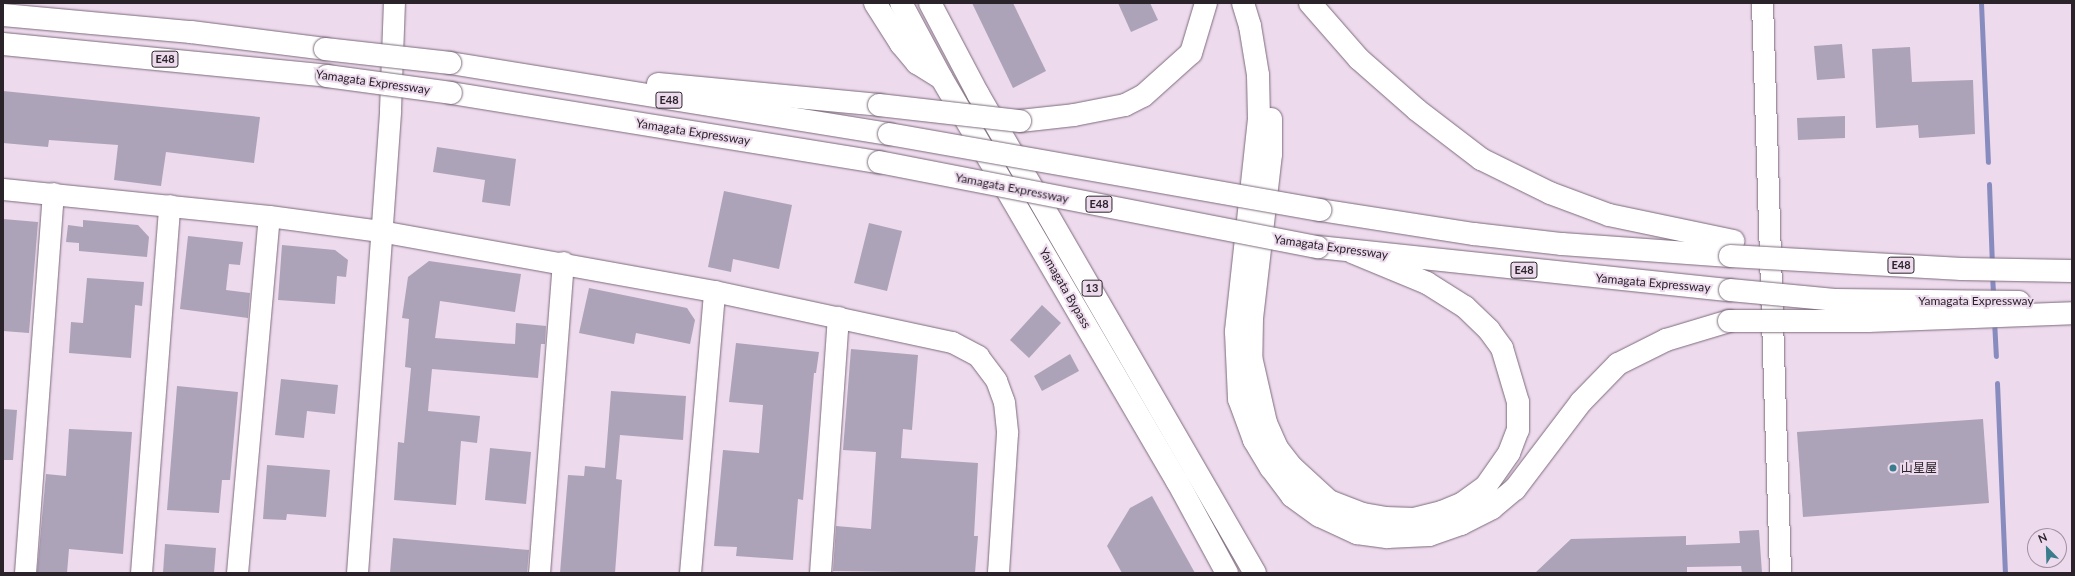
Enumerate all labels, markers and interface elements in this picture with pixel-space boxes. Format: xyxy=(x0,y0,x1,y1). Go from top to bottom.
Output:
road number: E48 xyxy=(151,50,179,68)
street label: Yamagata Expressway xyxy=(315,67,431,97)
road number: E48 xyxy=(655,91,683,109)
street label: Yamagata Expressway xyxy=(635,116,751,148)
street label: Yamagata Expressway xyxy=(954,170,1070,206)
road number: E48 xyxy=(1085,195,1113,213)
street label: Yamagata Expressway xyxy=(1273,232,1389,262)
street label: Yamagata Bypass xyxy=(1036,245,1094,331)
road number: E48 xyxy=(1887,256,1915,274)
road number: E48 xyxy=(1510,261,1538,279)
street label: Yamagata Expressway xyxy=(1595,271,1711,295)
road number: 13 xyxy=(1081,279,1103,297)
street label: Yamagata Expressway xyxy=(1918,294,2034,308)
place label: 山星屋 xyxy=(1901,461,1937,475)
marker: 山星屋 xyxy=(1888,463,1898,473)
north arrow xyxy=(2027,528,2067,568)
text: N xyxy=(2036,530,2049,545)

